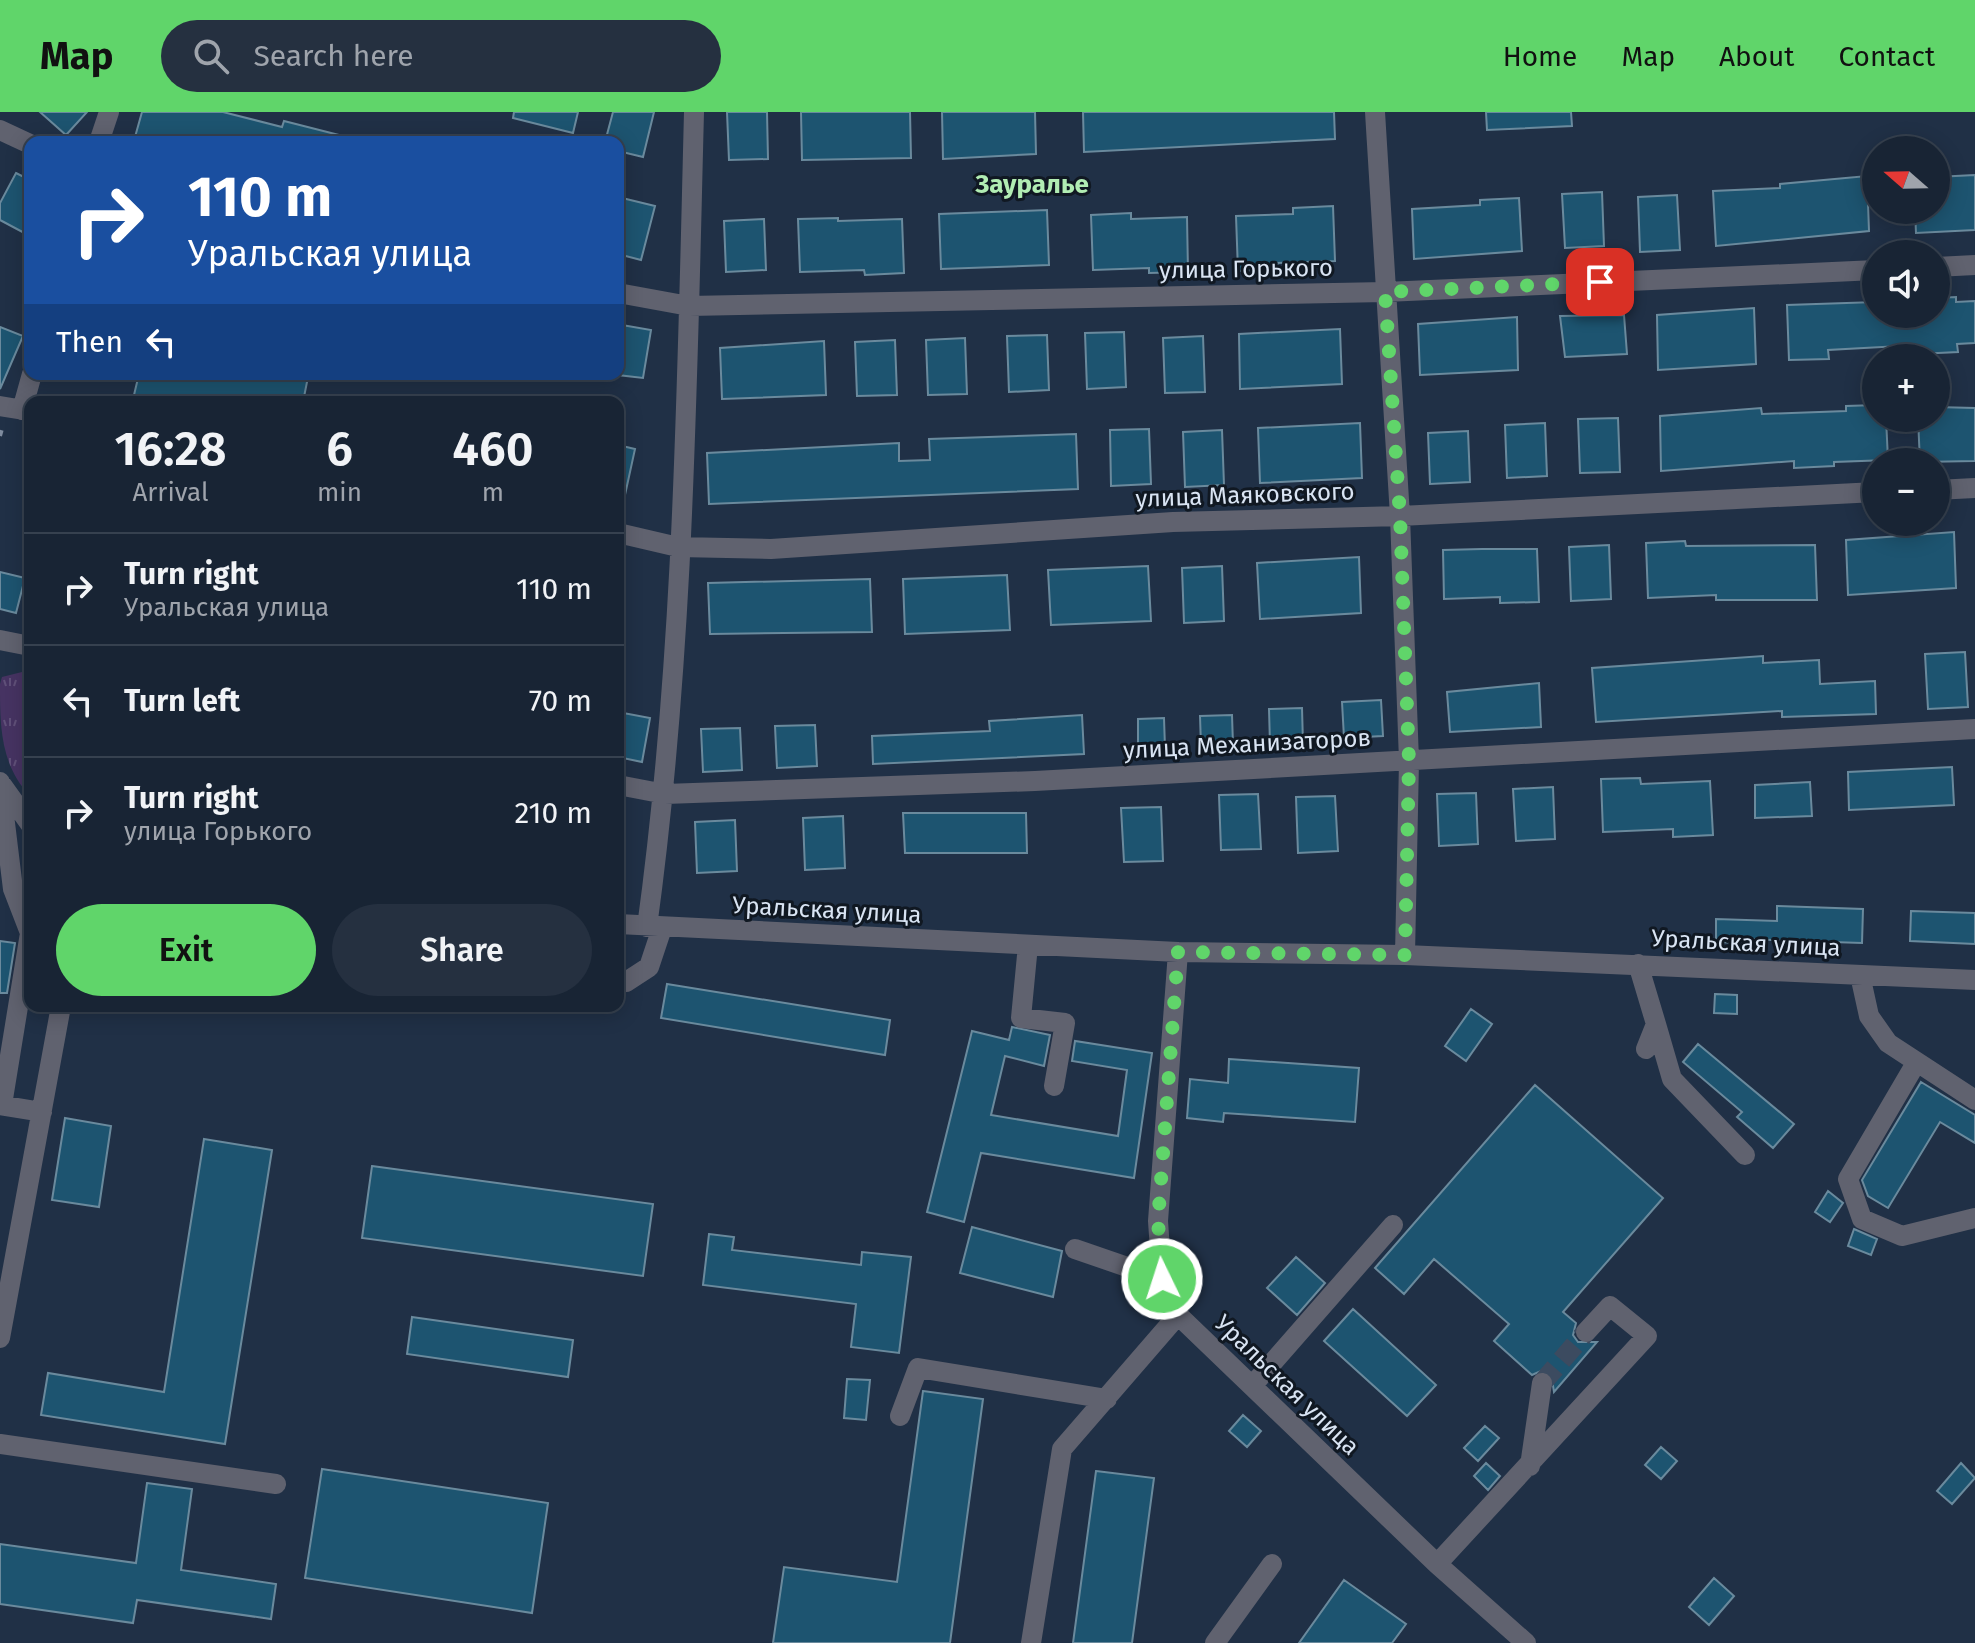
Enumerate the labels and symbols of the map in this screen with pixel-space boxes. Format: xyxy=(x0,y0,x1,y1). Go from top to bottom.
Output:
north arrow xyxy=(1862,136,1950,224)
district label: Зауралье xyxy=(974,169,1089,200)
pin xyxy=(1566,248,1634,316)
street label: улица Горького xyxy=(1159,253,1333,285)
street label: улица Маяковского xyxy=(1135,477,1355,513)
street label: улица Механизаторов xyxy=(1122,724,1372,764)
street label: Уральская улица xyxy=(732,891,922,929)
street label: Уральская улица xyxy=(1651,924,1841,962)
position arrow xyxy=(1120,1237,1204,1321)
street label: Уральская улица xyxy=(1209,1309,1365,1461)

